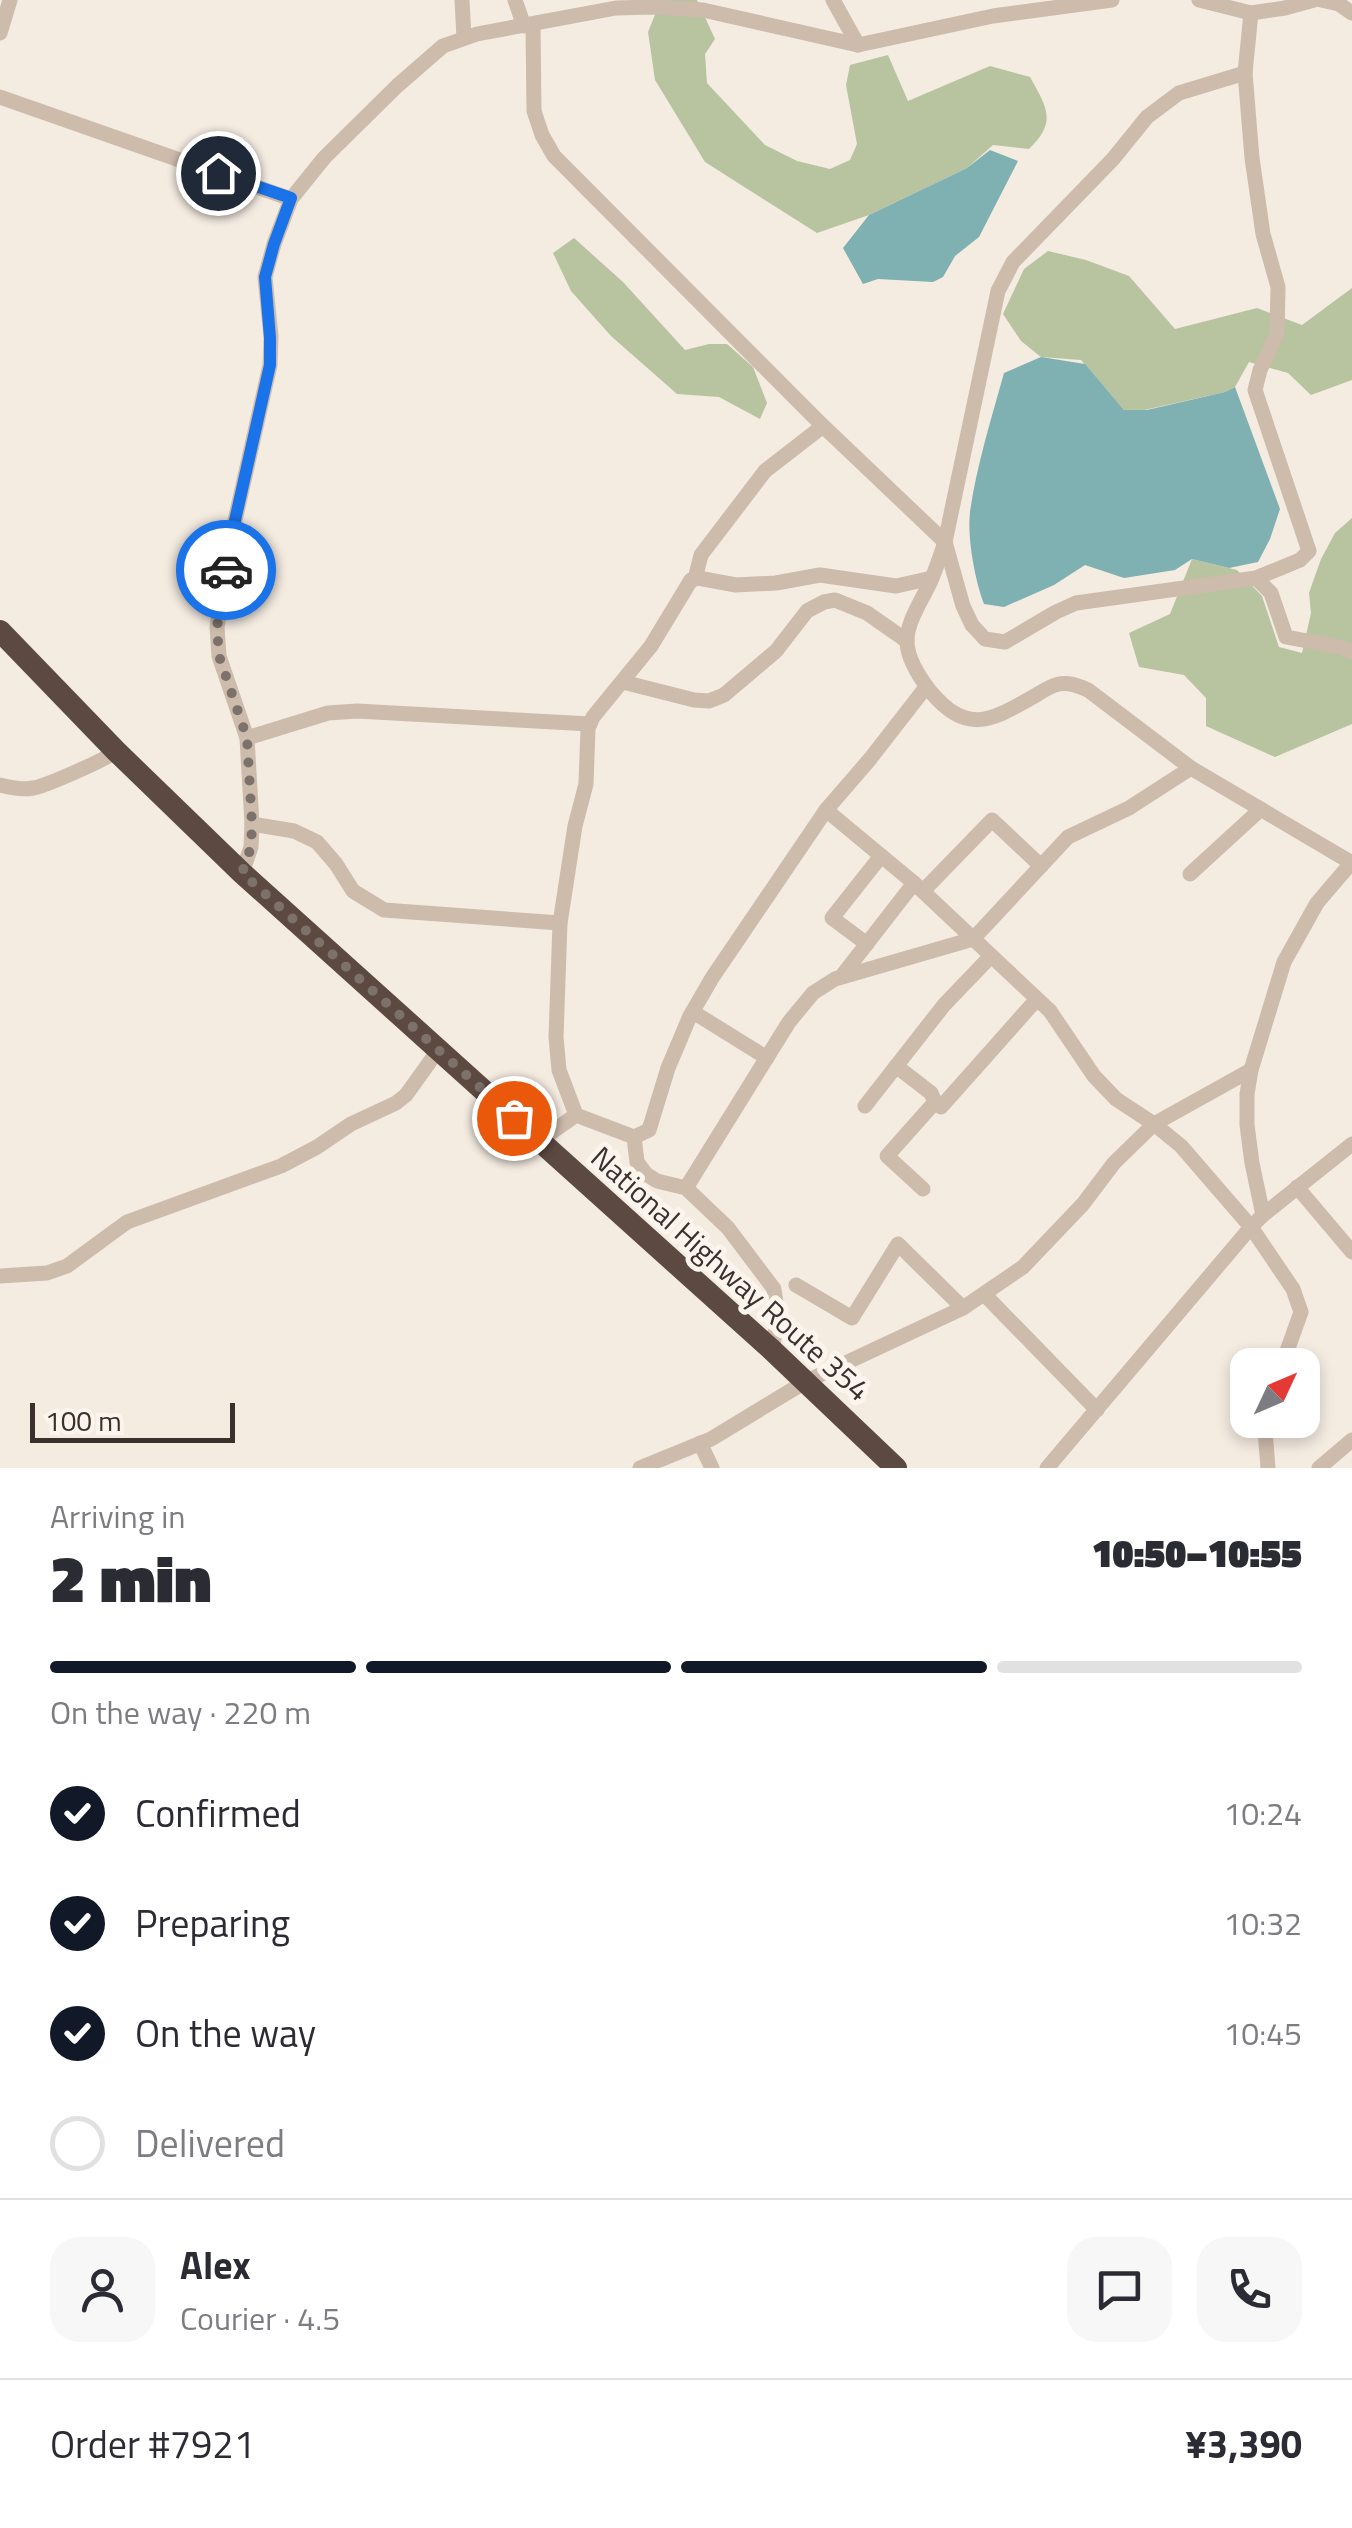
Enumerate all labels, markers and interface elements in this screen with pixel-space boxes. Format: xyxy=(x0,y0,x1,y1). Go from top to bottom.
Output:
pin xyxy=(176,131,261,216)
icon: home xyxy=(191,146,246,201)
courier xyxy=(176,520,276,620)
icon: car xyxy=(199,543,254,598)
pin xyxy=(472,1076,557,1161)
icon: bag xyxy=(487,1091,542,1146)
street label: National Highway Route 354 xyxy=(581,1135,881,1412)
north arrow xyxy=(1230,1348,1320,1438)
map controls xyxy=(1230,1348,1320,1438)
scale bar xyxy=(30,1398,235,1442)
text: 100 m xyxy=(45,1399,122,1442)
text: Arriving in xyxy=(50,1492,186,1540)
text: 10:50–10:55 xyxy=(1092,1524,1302,1582)
text: 2 min xyxy=(50,1528,211,1627)
text: On the way · 220 m xyxy=(50,1688,311,1736)
text: Confirmed xyxy=(135,1784,301,1842)
icon: check xyxy=(50,1786,105,1841)
text: 10:24 xyxy=(1223,1789,1302,1837)
text: Preparing xyxy=(135,1894,290,1952)
icon: check xyxy=(50,1896,105,1951)
text: 10:32 xyxy=(1223,1899,1302,1947)
text: On the way xyxy=(135,2004,316,2062)
icon: check xyxy=(50,2006,105,2061)
text: 10:45 xyxy=(1223,2009,1302,2057)
text: Delivered xyxy=(135,2114,285,2172)
text: Alex xyxy=(180,2236,251,2294)
button: person xyxy=(50,2237,155,2342)
button: chat xyxy=(1067,2237,1172,2342)
button: phone xyxy=(1197,2237,1302,2342)
text: Courier · 4.5 xyxy=(180,2294,340,2342)
text: Order #7921 xyxy=(50,2415,255,2473)
text: ¥3,390 xyxy=(1186,2415,1302,2473)

